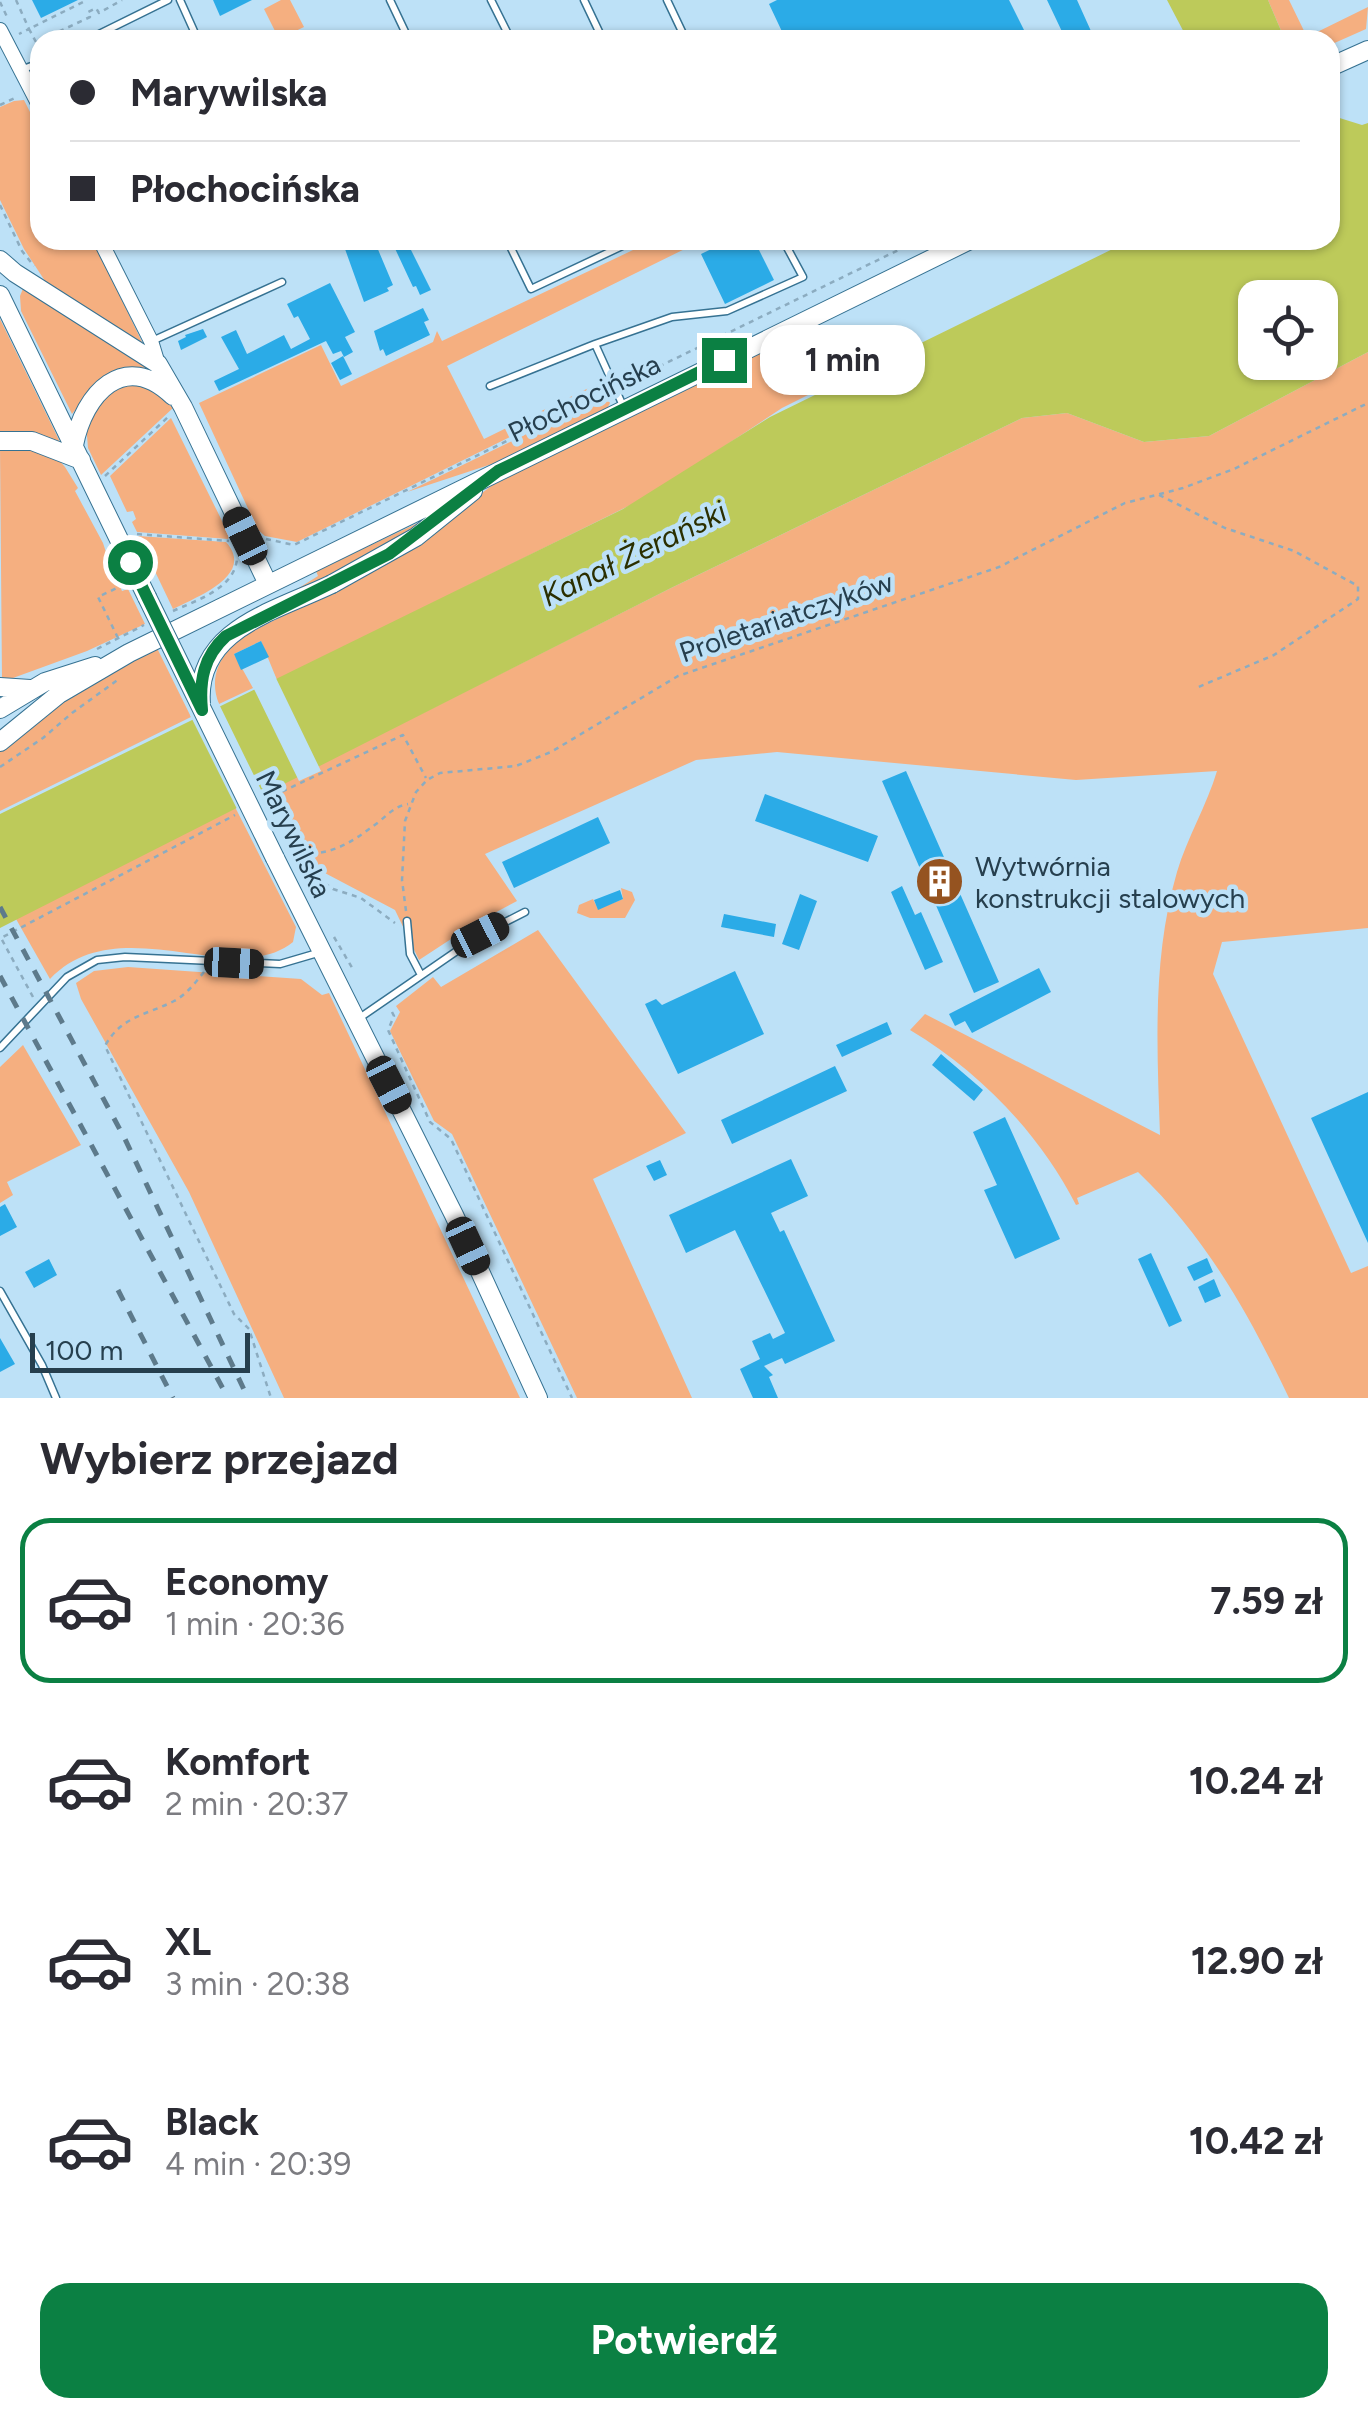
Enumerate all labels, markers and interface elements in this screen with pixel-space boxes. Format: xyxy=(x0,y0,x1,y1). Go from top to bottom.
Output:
text: Marywilska xyxy=(130,70,328,116)
text: Płochocińska xyxy=(130,166,360,212)
map controls xyxy=(1238,280,1338,380)
button: locate xyxy=(1238,280,1338,380)
callout: 1 min xyxy=(759,325,924,395)
route end xyxy=(702,338,747,383)
text: 1 min xyxy=(805,341,880,379)
street label: Płochocińska xyxy=(502,347,666,449)
water label: Kanał Żerański xyxy=(535,492,733,614)
car xyxy=(218,502,272,570)
route start xyxy=(108,540,153,585)
street label: Proletariatczyków xyxy=(675,565,897,669)
street label: Marywilska xyxy=(249,765,339,903)
place label: Wytwórnia konstrukcji stalowych xyxy=(975,849,1245,915)
building icon: Wytwórnia konstrukcji stalowych xyxy=(914,856,966,908)
car xyxy=(446,908,514,962)
car xyxy=(203,946,265,980)
car xyxy=(362,1051,416,1119)
car xyxy=(442,1212,494,1280)
scale bar xyxy=(30,1328,250,1372)
text: 100 m xyxy=(45,1333,123,1367)
text: Wybierz przejazd xyxy=(40,1431,399,1485)
icon: car xyxy=(45,1556,135,1646)
text: Economy xyxy=(165,1559,328,1605)
text: 7.59 zł xyxy=(1210,1578,1323,1624)
text: 1 min · 20:36 xyxy=(165,1605,345,1643)
icon: car xyxy=(45,1736,135,1826)
text: Komfort xyxy=(165,1739,311,1785)
text: 10.24 zł xyxy=(1189,1758,1323,1804)
text: 2 min · 20:37 xyxy=(165,1785,348,1823)
icon: car xyxy=(45,1916,135,2006)
text: XL xyxy=(165,1919,211,1965)
text: 12.90 zł xyxy=(1191,1938,1323,1984)
text: 3 min · 20:38 xyxy=(165,1965,350,2003)
icon: car xyxy=(45,2096,135,2186)
text: Black xyxy=(165,2099,259,2145)
text: 10.42 zł xyxy=(1189,2118,1323,2164)
text: 4 min · 20:39 xyxy=(165,2145,351,2183)
button: Potwierdź xyxy=(40,2283,1328,2398)

